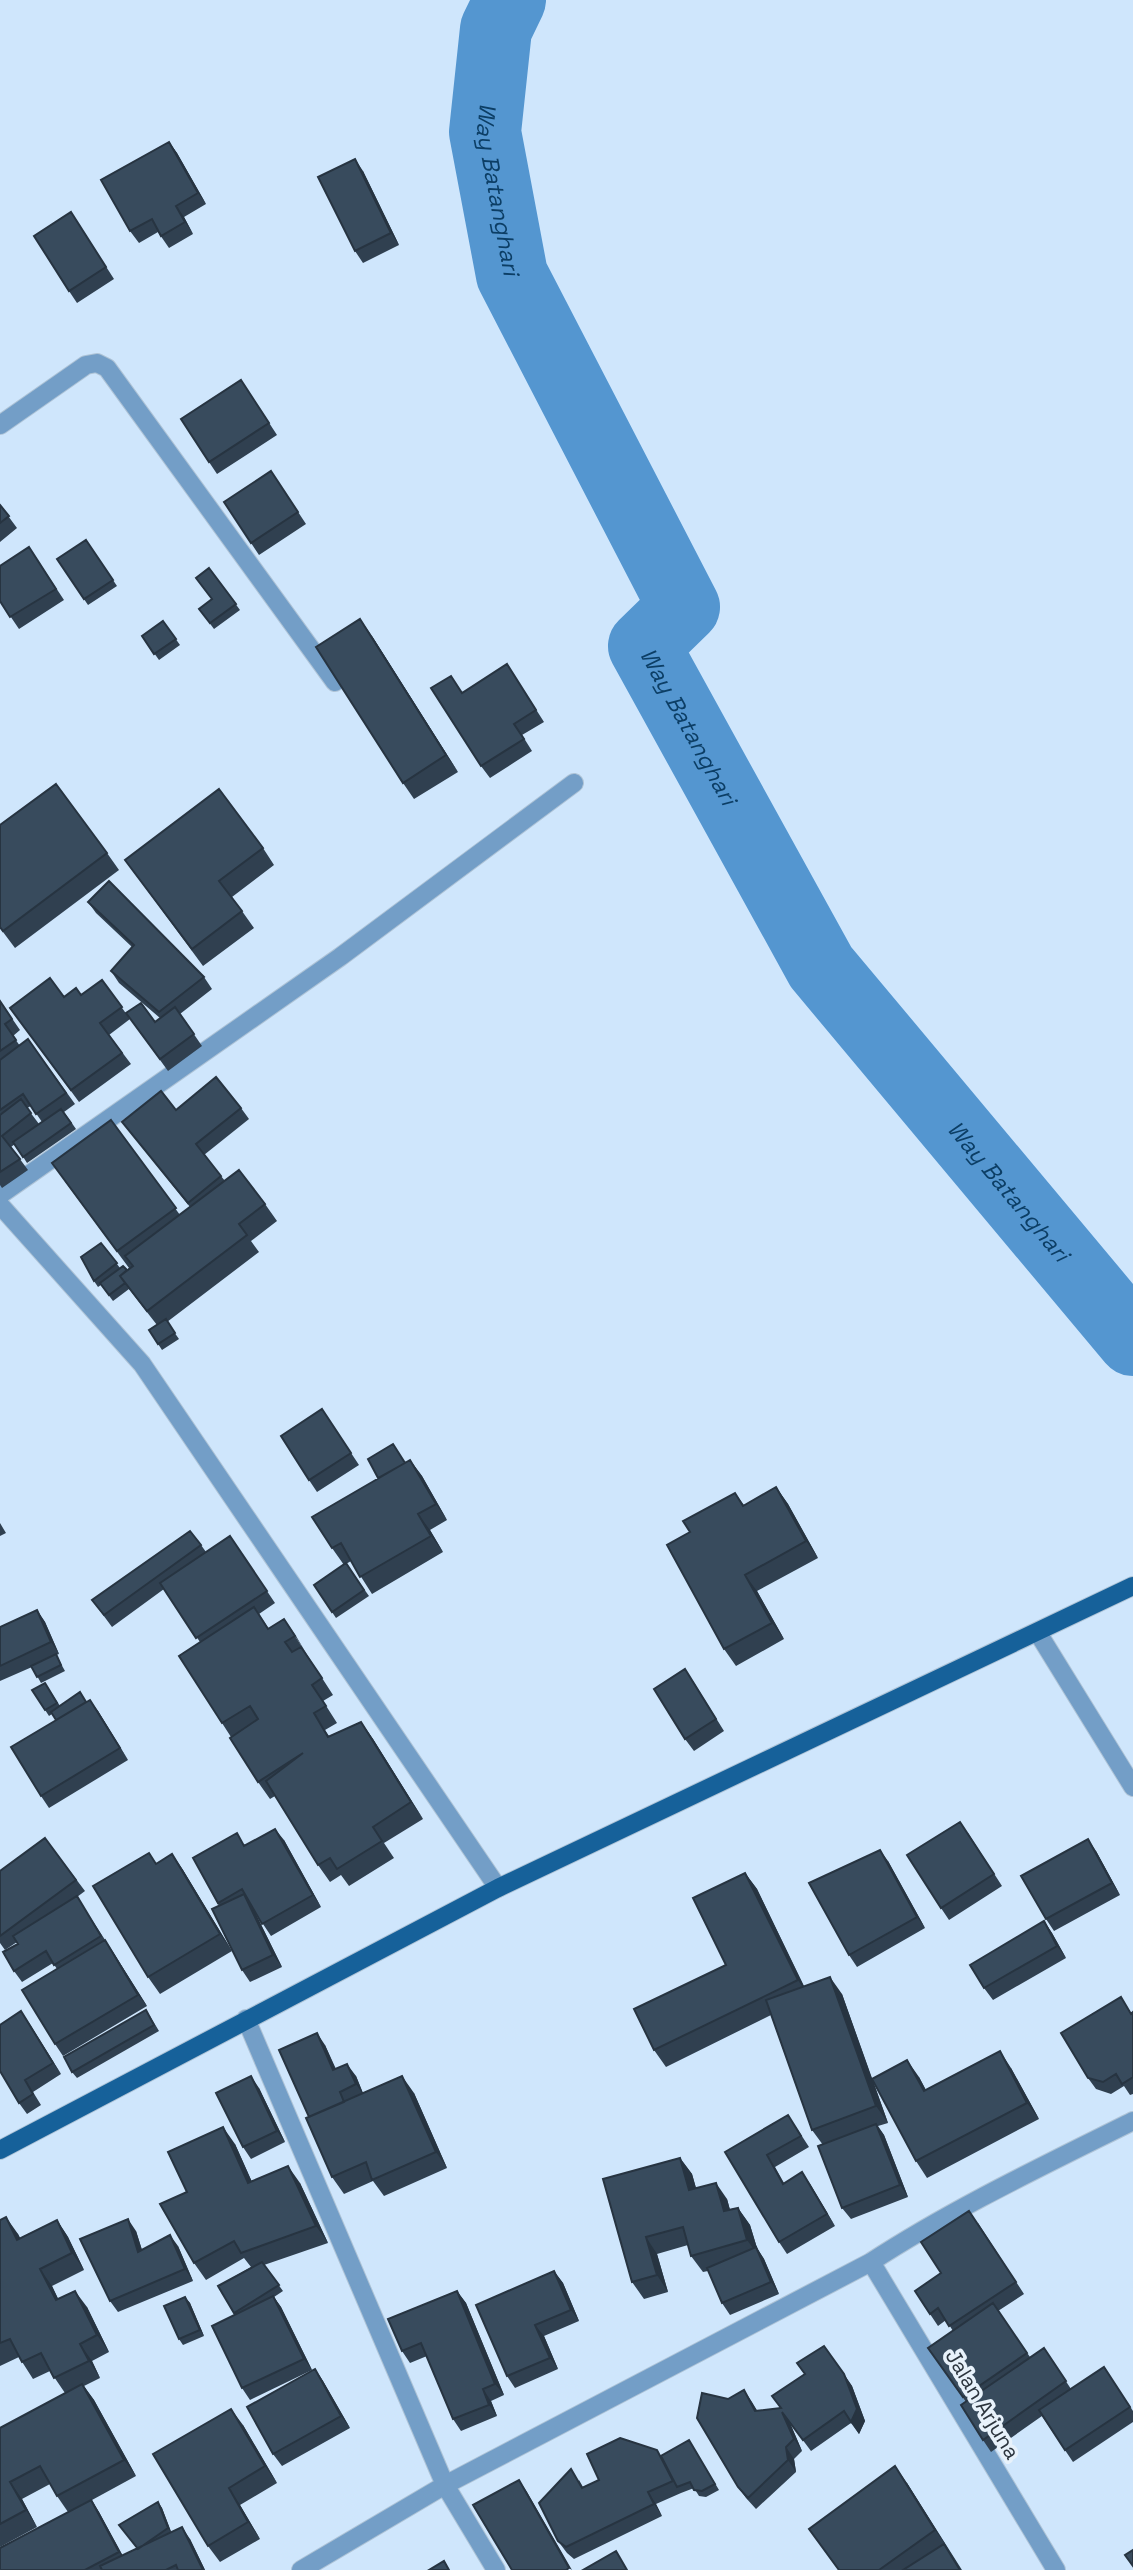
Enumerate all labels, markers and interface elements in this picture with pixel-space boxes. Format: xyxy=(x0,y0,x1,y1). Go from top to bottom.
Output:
water label: Way Batanghari xyxy=(470,101,527,280)
water label: Way Batanghari xyxy=(633,643,745,812)
water label: Way Batanghari xyxy=(941,1115,1078,1270)
street label: Jalan Arjuna xyxy=(940,2344,1026,2464)

